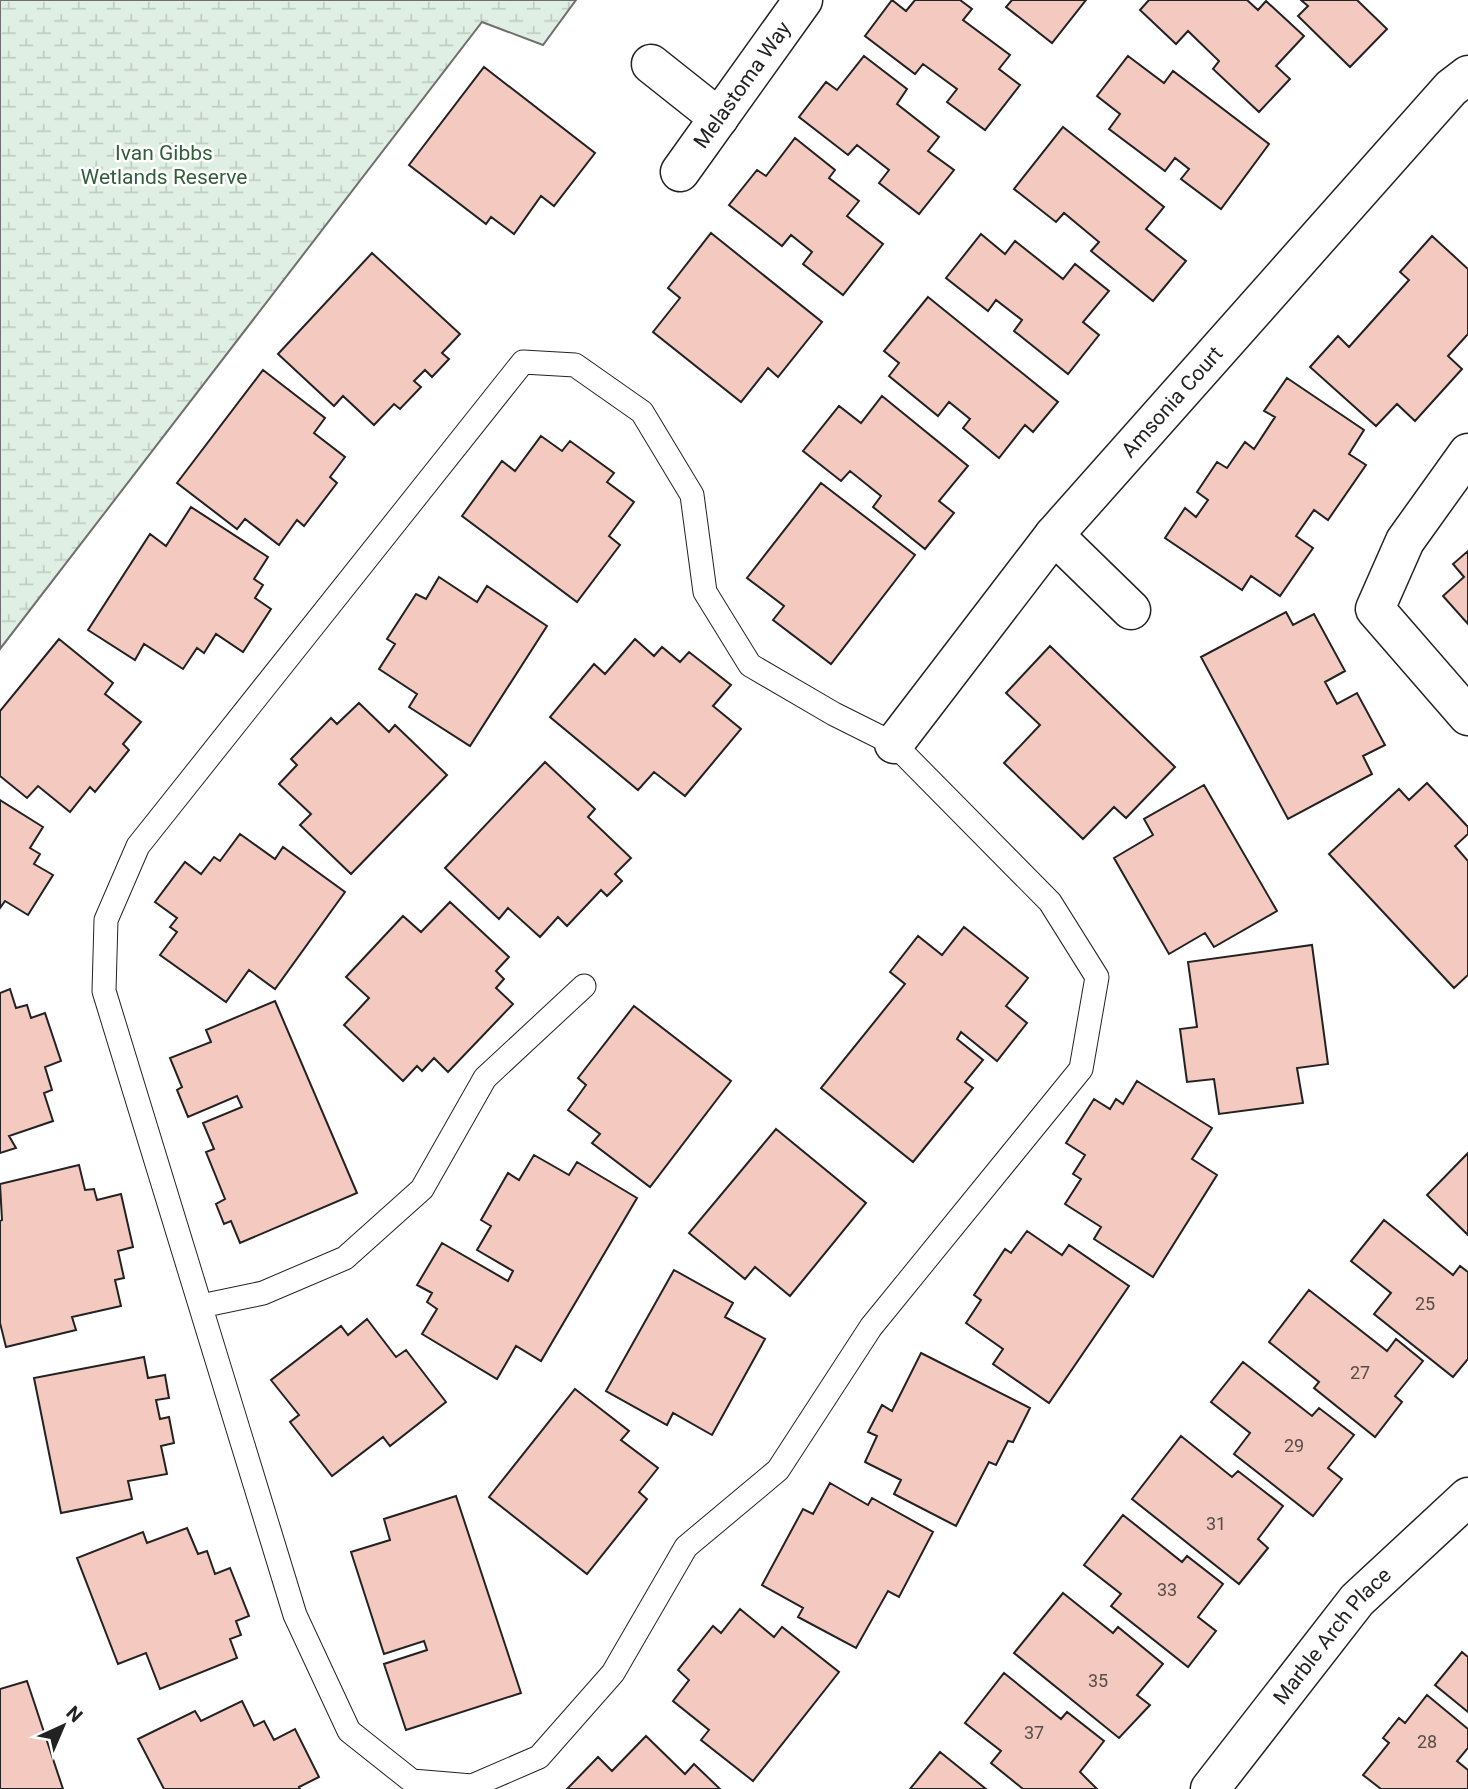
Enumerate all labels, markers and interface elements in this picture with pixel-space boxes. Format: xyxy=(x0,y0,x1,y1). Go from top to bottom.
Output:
street label: Melastoma Way xyxy=(689,17,796,153)
park label: Ivan Gibbs Wetlands Reserve xyxy=(81,141,247,189)
street label: Amsonia Court xyxy=(1117,342,1228,462)
house number: 25 xyxy=(1415,1293,1435,1314)
house number: 27 xyxy=(1350,1362,1370,1383)
house number: 29 xyxy=(1284,1435,1304,1456)
house number: 31 xyxy=(1206,1513,1226,1534)
street label: Marble Arch Place xyxy=(1269,1563,1396,1709)
house number: 33 xyxy=(1157,1579,1177,1600)
house number: 35 xyxy=(1088,1670,1108,1691)
north arrow xyxy=(28,1691,98,1761)
text: N xyxy=(62,1701,87,1727)
house number: 37 xyxy=(1024,1722,1044,1743)
house number: 28 xyxy=(1417,1731,1437,1752)

